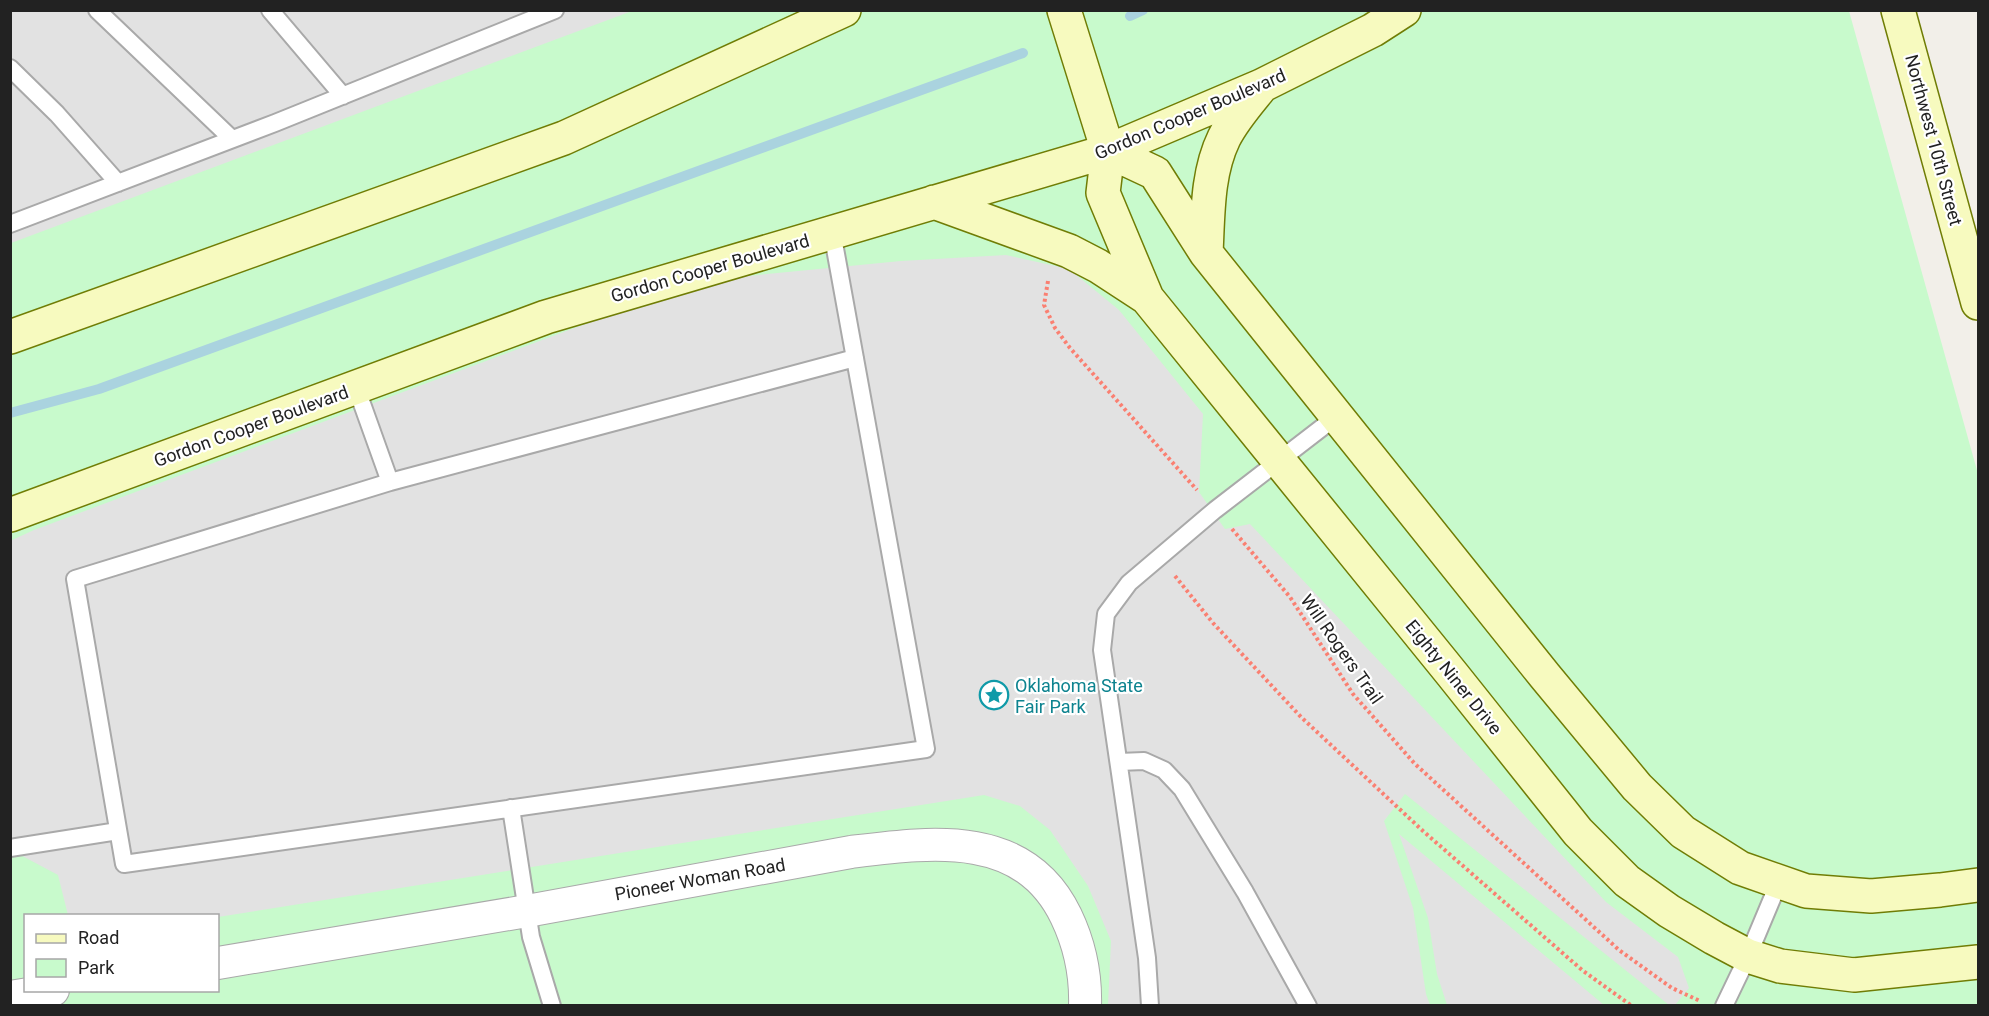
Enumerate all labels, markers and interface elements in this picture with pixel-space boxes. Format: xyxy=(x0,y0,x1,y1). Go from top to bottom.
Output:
street label: Northwest 10th Street xyxy=(1901,52,1967,228)
street label: Gordon Cooper Boulevard xyxy=(1091,64,1289,164)
street label: Gordon Cooper Boulevard xyxy=(608,230,812,306)
street label: Gordon Cooper Boulevard xyxy=(151,381,351,471)
street label: Will Rogers Trail xyxy=(1297,590,1387,708)
street label: Eighty Niner Drive xyxy=(1401,616,1507,738)
place label: Oklahoma State Fair Park xyxy=(1015,675,1143,717)
place icon: Oklahoma State Fair Park xyxy=(978,679,1010,711)
street label: Pioneer Woman Road xyxy=(613,854,787,904)
legend xyxy=(24,914,219,992)
text: Road xyxy=(78,927,119,948)
text: Park xyxy=(78,957,115,978)

